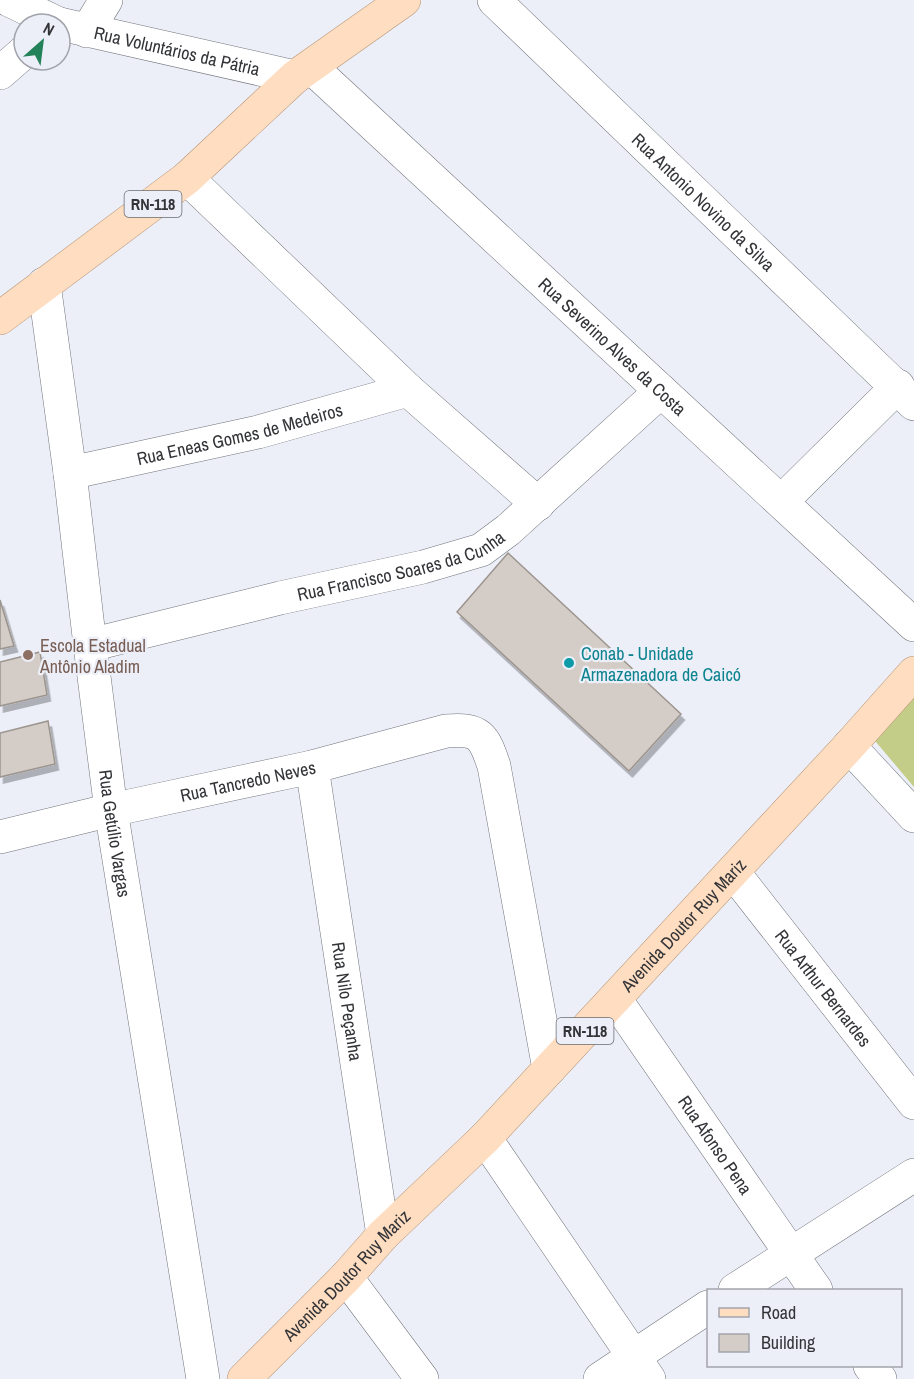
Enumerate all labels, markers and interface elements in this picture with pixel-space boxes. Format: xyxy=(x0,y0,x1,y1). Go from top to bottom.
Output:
north arrow xyxy=(12,12,72,72)
text: N xyxy=(40,17,58,41)
street label: Rua Voluntários da Pátria xyxy=(92,20,262,81)
street label: Rua Antonio Novino da Silva xyxy=(627,127,781,277)
road number: RN-118 xyxy=(124,191,182,217)
street label: Rua Severino Alves da Costa xyxy=(533,271,692,421)
street label: Rua Eneas Gomes de Medeiros xyxy=(134,396,345,471)
street label: Rua Francisco Soares da Cunha xyxy=(295,524,509,606)
place label: Escola Estadual Antônio Aladim xyxy=(39,633,146,679)
place label: Conab - Unidade Armazenadora de Caicó xyxy=(580,641,741,687)
marker: Escola Estadual Antônio Aladim xyxy=(21,648,35,662)
marker: Conab - Unidade Armazenadora de Caicó xyxy=(562,656,576,670)
street label: Rua Tancredo Neves xyxy=(178,754,318,807)
street label: Rua Getúlio Vargas xyxy=(93,768,137,899)
street label: Avenida Doutor Ruy Mariz xyxy=(614,853,751,998)
street label: Rua Arthur Bernardes xyxy=(770,924,878,1052)
street label: Rua Nilo Peçanha xyxy=(326,940,369,1062)
road number: RN-118 xyxy=(556,1018,614,1044)
street label: Rua Afonso Pena xyxy=(673,1090,759,1199)
street label: Avenida Doutor Ruy Mariz xyxy=(276,1203,415,1347)
legend xyxy=(707,1289,902,1367)
text: Road xyxy=(761,1300,796,1325)
text: Building xyxy=(761,1330,816,1355)

